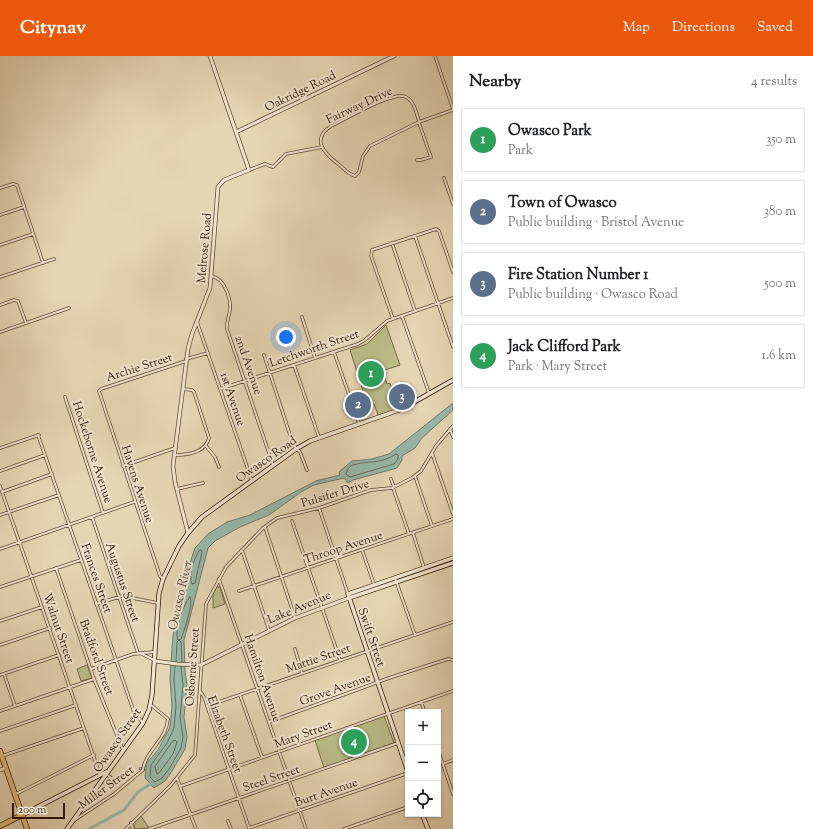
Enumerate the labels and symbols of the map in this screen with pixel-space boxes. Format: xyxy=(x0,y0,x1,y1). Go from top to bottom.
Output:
street label: Oakridge Road xyxy=(262,67,339,117)
street label: Fairway Drive xyxy=(323,82,396,129)
street label: Melrose Road xyxy=(193,212,217,284)
street label: Letchworth Street xyxy=(267,325,361,373)
your location xyxy=(276,327,296,347)
street label: 2nd Avenue xyxy=(229,333,267,398)
street label: Archie Street xyxy=(104,349,175,387)
pin: 1 xyxy=(358,359,384,389)
street label: 1st Avenue xyxy=(215,370,250,429)
pin: 3 xyxy=(389,382,415,412)
pin: 2 xyxy=(345,390,371,420)
street label: Hockeborne Avenue xyxy=(67,399,117,506)
street label: Owasco Road xyxy=(232,432,301,488)
street label: Havens Avenue xyxy=(116,443,158,526)
street label: Pulsifer Drive xyxy=(299,475,372,513)
street label: Throop Avenue xyxy=(301,527,386,569)
street label: Augustus Street xyxy=(100,540,144,625)
street label: Frances Street xyxy=(76,541,116,616)
water label: Owasco River xyxy=(164,558,198,632)
street label: Lake Avenue xyxy=(265,586,334,629)
street label: Walnut Street xyxy=(38,591,78,666)
street label: Swift Street xyxy=(353,605,390,669)
street label: Bradford Street xyxy=(74,617,118,698)
street label: Osborne Street xyxy=(181,627,205,707)
street label: Hamilton Avenue xyxy=(239,632,286,725)
street label: Mattie Street xyxy=(284,640,353,678)
street label: Grove Avenue xyxy=(297,669,374,711)
street label: Elizabeth Street xyxy=(202,693,246,775)
street label: Owasco Street xyxy=(89,704,146,777)
street label: Mary Street xyxy=(272,716,335,754)
pin: 4 xyxy=(341,727,367,757)
street label: Steel Street xyxy=(240,761,302,797)
street label: Miller Street xyxy=(75,762,138,814)
street label: Burt Avenue xyxy=(292,774,361,812)
scale bar xyxy=(12,801,65,820)

